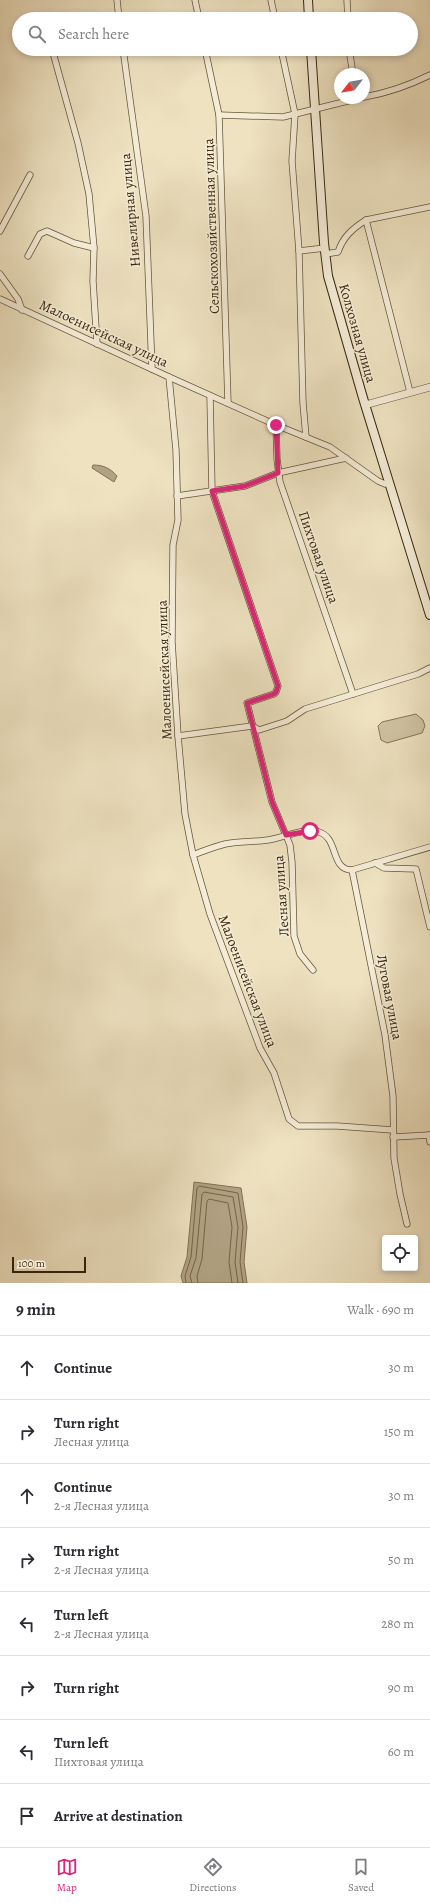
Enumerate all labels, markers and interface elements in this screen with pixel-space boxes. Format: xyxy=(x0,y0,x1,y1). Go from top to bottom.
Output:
search box xyxy=(12,12,418,56)
icon: search xyxy=(26,23,48,45)
text: Search here xyxy=(58,24,129,44)
north arrow xyxy=(334,68,370,104)
street label: Сельскохозяйственная улица xyxy=(199,137,224,314)
street label: Нивелирная улица xyxy=(116,152,145,268)
street label: Колхозная улица xyxy=(334,281,381,385)
street label: Малоенисейская улица xyxy=(36,295,172,372)
route end xyxy=(267,416,285,434)
street label: Пихтовая улица xyxy=(294,508,343,606)
street label: Малоенисейская улица xyxy=(153,599,176,740)
route start xyxy=(301,822,319,840)
street label: Лесная улица xyxy=(269,854,294,937)
street label: Малоенисейская улица xyxy=(214,912,282,1051)
street label: Луговая улица xyxy=(372,953,407,1042)
map controls xyxy=(382,1235,418,1271)
button: locate xyxy=(382,1235,418,1271)
scale bar xyxy=(12,1255,86,1274)
text: 100 m xyxy=(18,1256,45,1271)
text: 9 min xyxy=(16,1298,56,1321)
text: Walk · 690 m xyxy=(347,1301,414,1318)
icon: ahead xyxy=(16,1357,38,1379)
text: Continue xyxy=(54,1358,112,1378)
text: 30 m xyxy=(388,1359,414,1376)
text: Turn right xyxy=(54,1413,119,1433)
icon: right xyxy=(16,1421,38,1443)
text: 150 m xyxy=(384,1423,414,1440)
text: Лесная улица xyxy=(54,1433,129,1450)
text: Continue xyxy=(54,1477,112,1497)
icon: ahead xyxy=(16,1485,38,1507)
text: 30 m xyxy=(388,1487,414,1504)
text: 2-я Лесная улица xyxy=(54,1497,149,1514)
text: Turn right xyxy=(54,1541,119,1561)
icon: right xyxy=(16,1549,38,1571)
text: 50 m xyxy=(388,1551,414,1568)
text: 2-я Лесная улица xyxy=(54,1561,149,1578)
text: Turn left xyxy=(54,1605,109,1625)
icon: left xyxy=(16,1613,38,1635)
text: 280 m xyxy=(381,1615,414,1632)
text: 2-я Лесная улица xyxy=(54,1625,149,1642)
icon: right xyxy=(16,1677,38,1699)
text: Turn right xyxy=(54,1678,119,1698)
text: 90 m xyxy=(388,1679,414,1696)
text: Turn left xyxy=(54,1733,109,1753)
icon: left xyxy=(16,1741,38,1763)
text: 60 m xyxy=(388,1743,414,1760)
text: Пихтовая улица xyxy=(54,1753,144,1770)
icon: arrive xyxy=(16,1805,38,1827)
text: Arrive at destination xyxy=(54,1806,183,1826)
tab: Map xyxy=(56,1856,78,1895)
tab: Directions xyxy=(189,1856,237,1895)
tab: Saved xyxy=(348,1856,374,1895)

